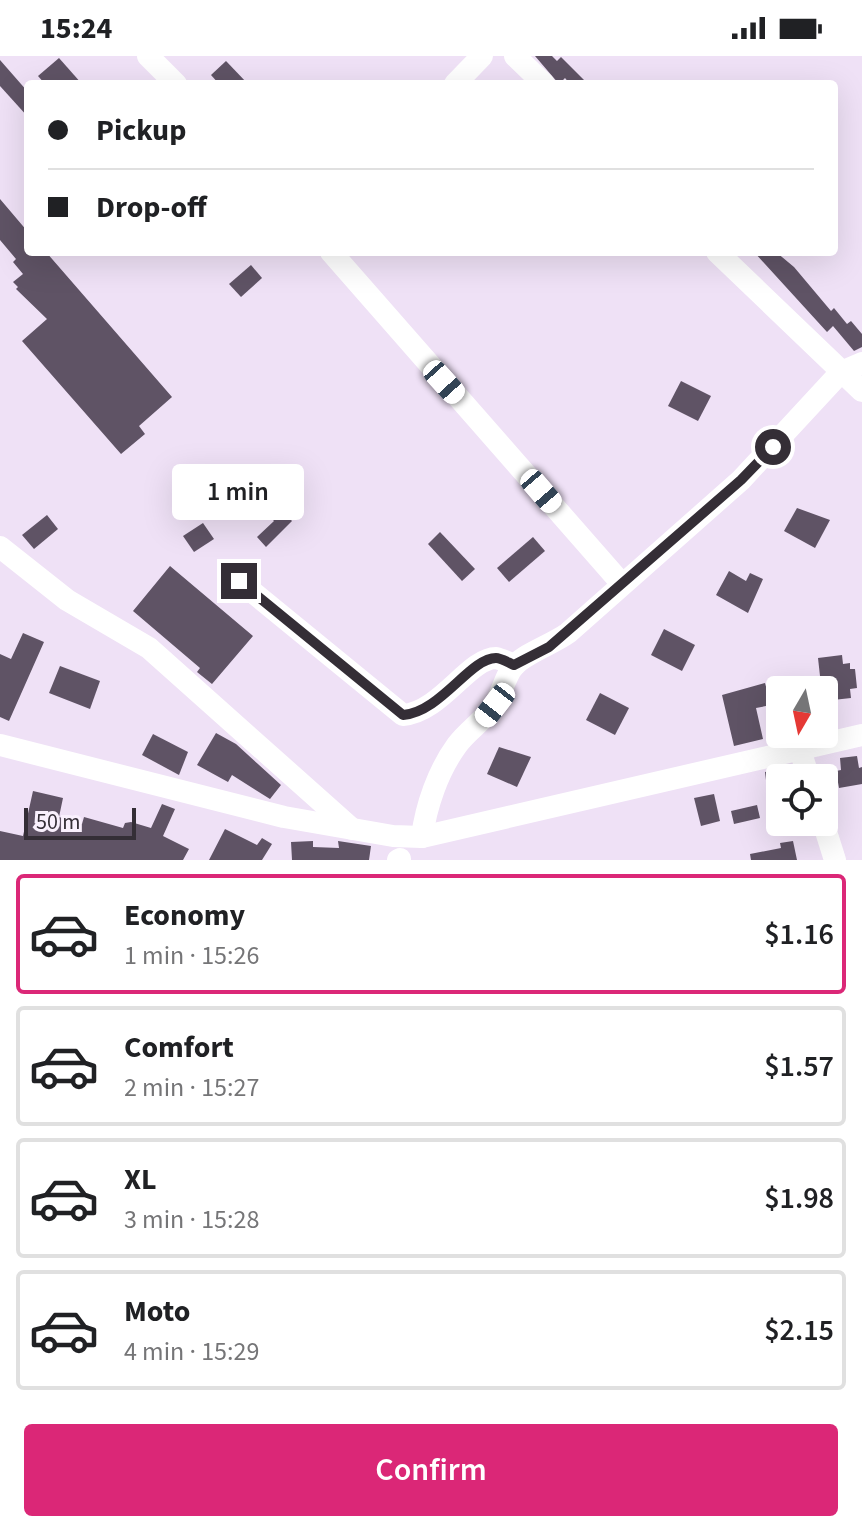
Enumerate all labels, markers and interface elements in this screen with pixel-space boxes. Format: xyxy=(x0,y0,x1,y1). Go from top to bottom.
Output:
text: 15:24 xyxy=(40,7,112,50)
text: Pickup xyxy=(96,109,186,152)
text: Drop-off xyxy=(96,186,207,229)
car xyxy=(419,356,469,408)
route start xyxy=(755,429,791,465)
callout: 1 min xyxy=(173,465,305,521)
car xyxy=(516,465,566,517)
text: 1 min xyxy=(207,473,269,510)
route end xyxy=(221,563,257,599)
north arrow xyxy=(766,676,838,748)
map controls xyxy=(766,676,838,836)
car xyxy=(471,679,519,731)
button: locate xyxy=(766,764,838,836)
scale bar xyxy=(24,804,136,840)
text: 50 m xyxy=(36,806,81,838)
text: Economy xyxy=(124,894,245,937)
icon: car xyxy=(28,898,100,970)
text: $1.16 xyxy=(764,913,834,956)
text: 1 min · 15:26 xyxy=(124,937,259,974)
text: Comfort xyxy=(124,1026,234,1069)
icon: car xyxy=(28,1030,100,1102)
text: $1.57 xyxy=(764,1045,834,1088)
text: 2 min · 15:27 xyxy=(124,1069,259,1106)
text: XL xyxy=(124,1158,157,1201)
icon: car xyxy=(28,1162,100,1234)
text: $1.98 xyxy=(764,1177,834,1220)
text: 3 min · 15:28 xyxy=(124,1201,259,1238)
text: Moto xyxy=(124,1290,190,1333)
icon: car xyxy=(28,1294,100,1366)
text: $2.15 xyxy=(764,1309,834,1352)
text: 4 min · 15:29 xyxy=(124,1333,259,1370)
button: Confirm xyxy=(24,1424,838,1516)

